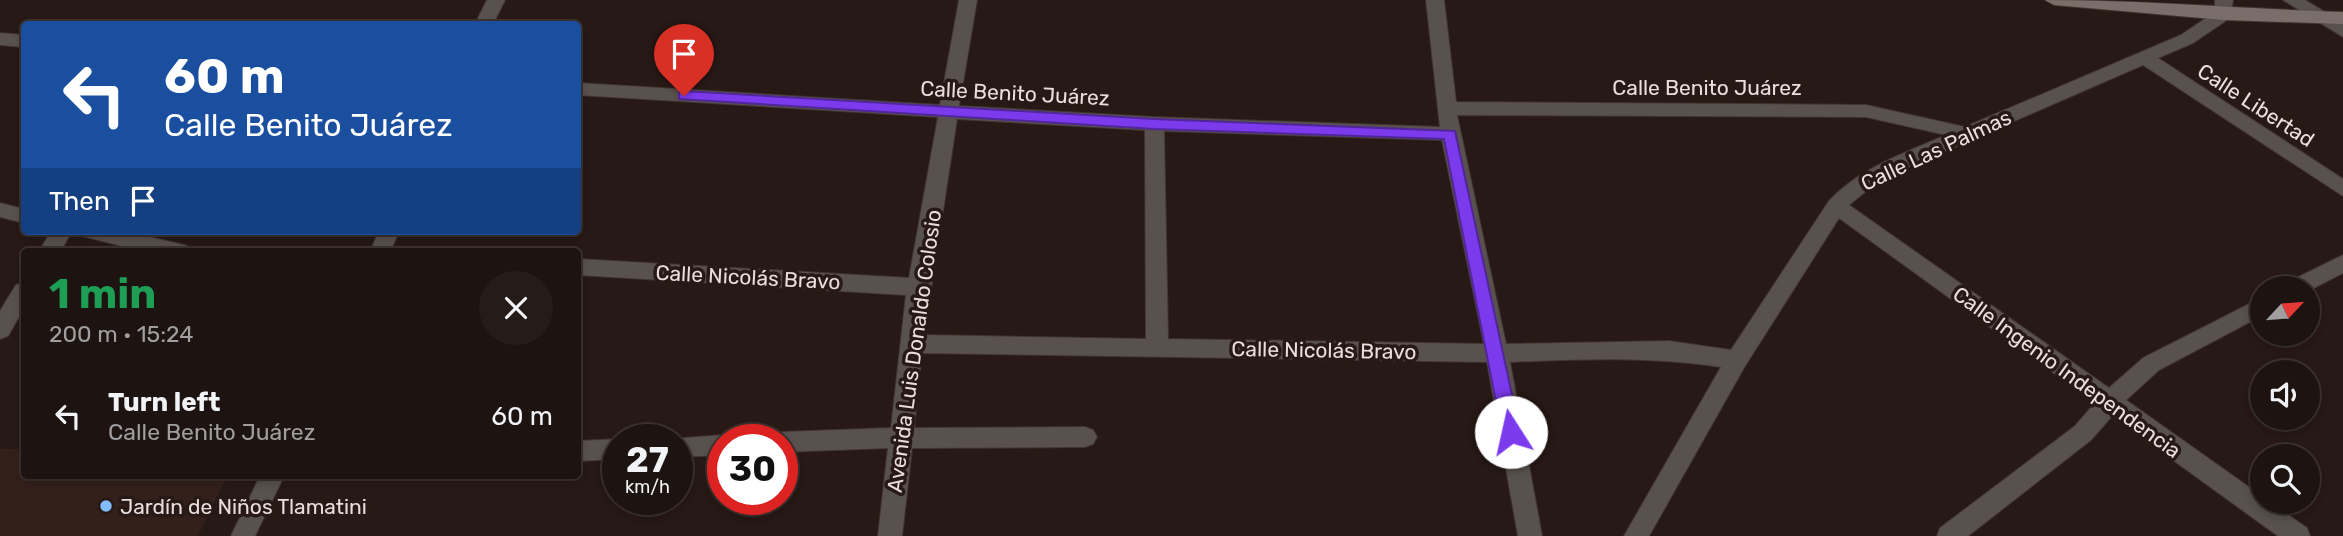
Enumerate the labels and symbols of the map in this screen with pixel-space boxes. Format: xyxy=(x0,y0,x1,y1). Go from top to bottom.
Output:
pin xyxy=(654,24,714,96)
street label: Calle Libertad xyxy=(2193,58,2319,152)
street label: Calle Benito Juárez xyxy=(1612,75,1802,100)
street label: Calle Benito Juárez xyxy=(920,76,1110,110)
street label: Calle Las Palmas xyxy=(1857,104,2015,196)
street label: Avenida Luis Donaldo Colosio xyxy=(882,208,946,494)
street label: Calle Nicolás Bravo xyxy=(655,260,841,294)
north arrow xyxy=(2250,276,2320,346)
street label: Calle Ingenio Independencia xyxy=(1948,281,2186,463)
street label: Calle Nicolás Bravo xyxy=(1231,336,1417,364)
position arrow xyxy=(1474,395,1548,469)
speed limit sign: 30 xyxy=(707,424,798,515)
place label: Jardín de Niños Tlamatini xyxy=(120,494,367,519)
marker: Jardín de Niños Tlamatini xyxy=(98,498,114,514)

